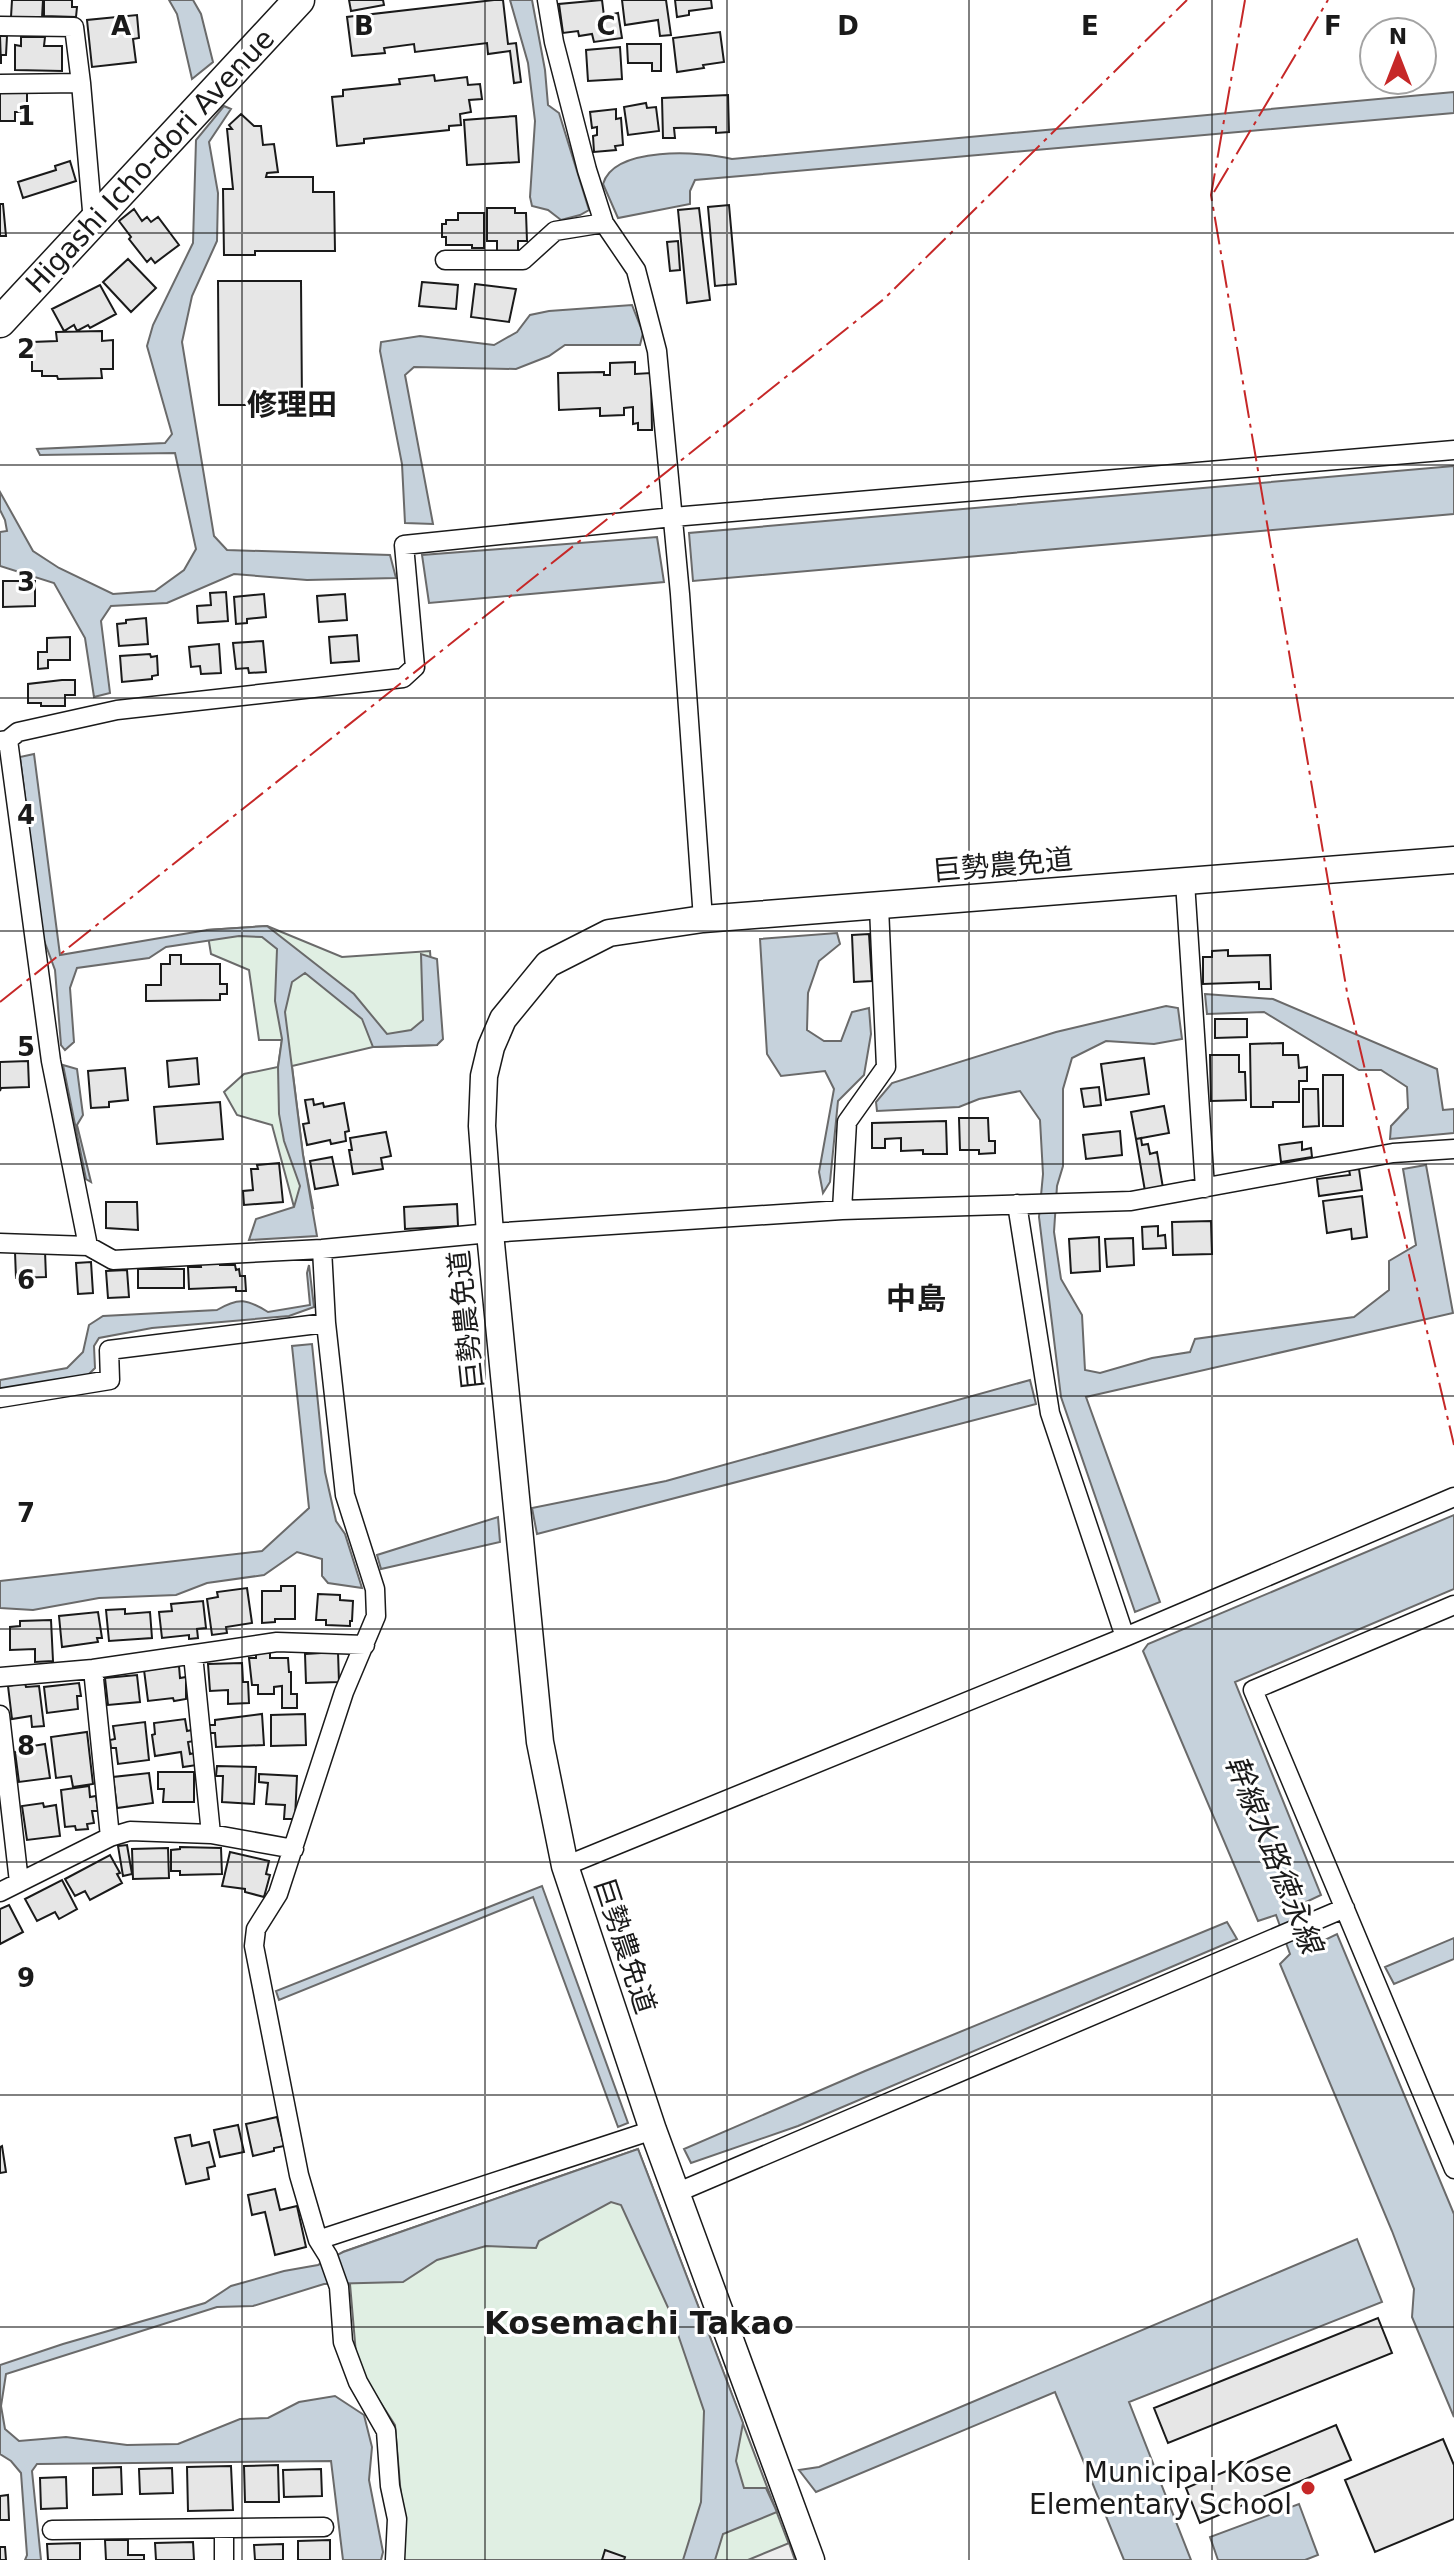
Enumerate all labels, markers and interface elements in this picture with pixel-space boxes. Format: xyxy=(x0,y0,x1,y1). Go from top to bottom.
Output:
text: B xyxy=(354,11,374,41)
text: C xyxy=(596,11,616,41)
text: D xyxy=(837,11,859,41)
text: E xyxy=(1081,11,1099,41)
text: F xyxy=(1324,11,1342,41)
north arrow xyxy=(1358,16,1438,96)
street label: Higashi Icho-dori Avenue xyxy=(19,22,281,300)
text: N xyxy=(1389,24,1407,49)
text: 1 xyxy=(17,101,35,131)
text: 2 xyxy=(17,334,35,364)
district label: 修理田 xyxy=(247,387,337,422)
text: 3 xyxy=(17,567,35,597)
text: 4 xyxy=(17,800,35,830)
street label: 巨勢農免道 xyxy=(932,842,1074,888)
text: 5 xyxy=(17,1032,35,1062)
street label: 巨勢農免道 xyxy=(442,1249,490,1391)
text: 6 xyxy=(17,1265,35,1295)
district label: 中島 xyxy=(886,1281,946,1316)
text: 7 xyxy=(17,1498,35,1528)
text: 8 xyxy=(17,1731,35,1761)
water label: 幹線水路徳永線 xyxy=(1218,1750,1331,1962)
street label: 巨勢農免道 xyxy=(588,1874,662,2018)
text: 9 xyxy=(17,1963,35,1993)
district label: Kosemachi Takao xyxy=(484,2304,794,2342)
place label: Municipal Kose Elementary School xyxy=(1029,2456,1292,2521)
marker: Municipal Kose Elementary School xyxy=(1299,2479,1317,2497)

